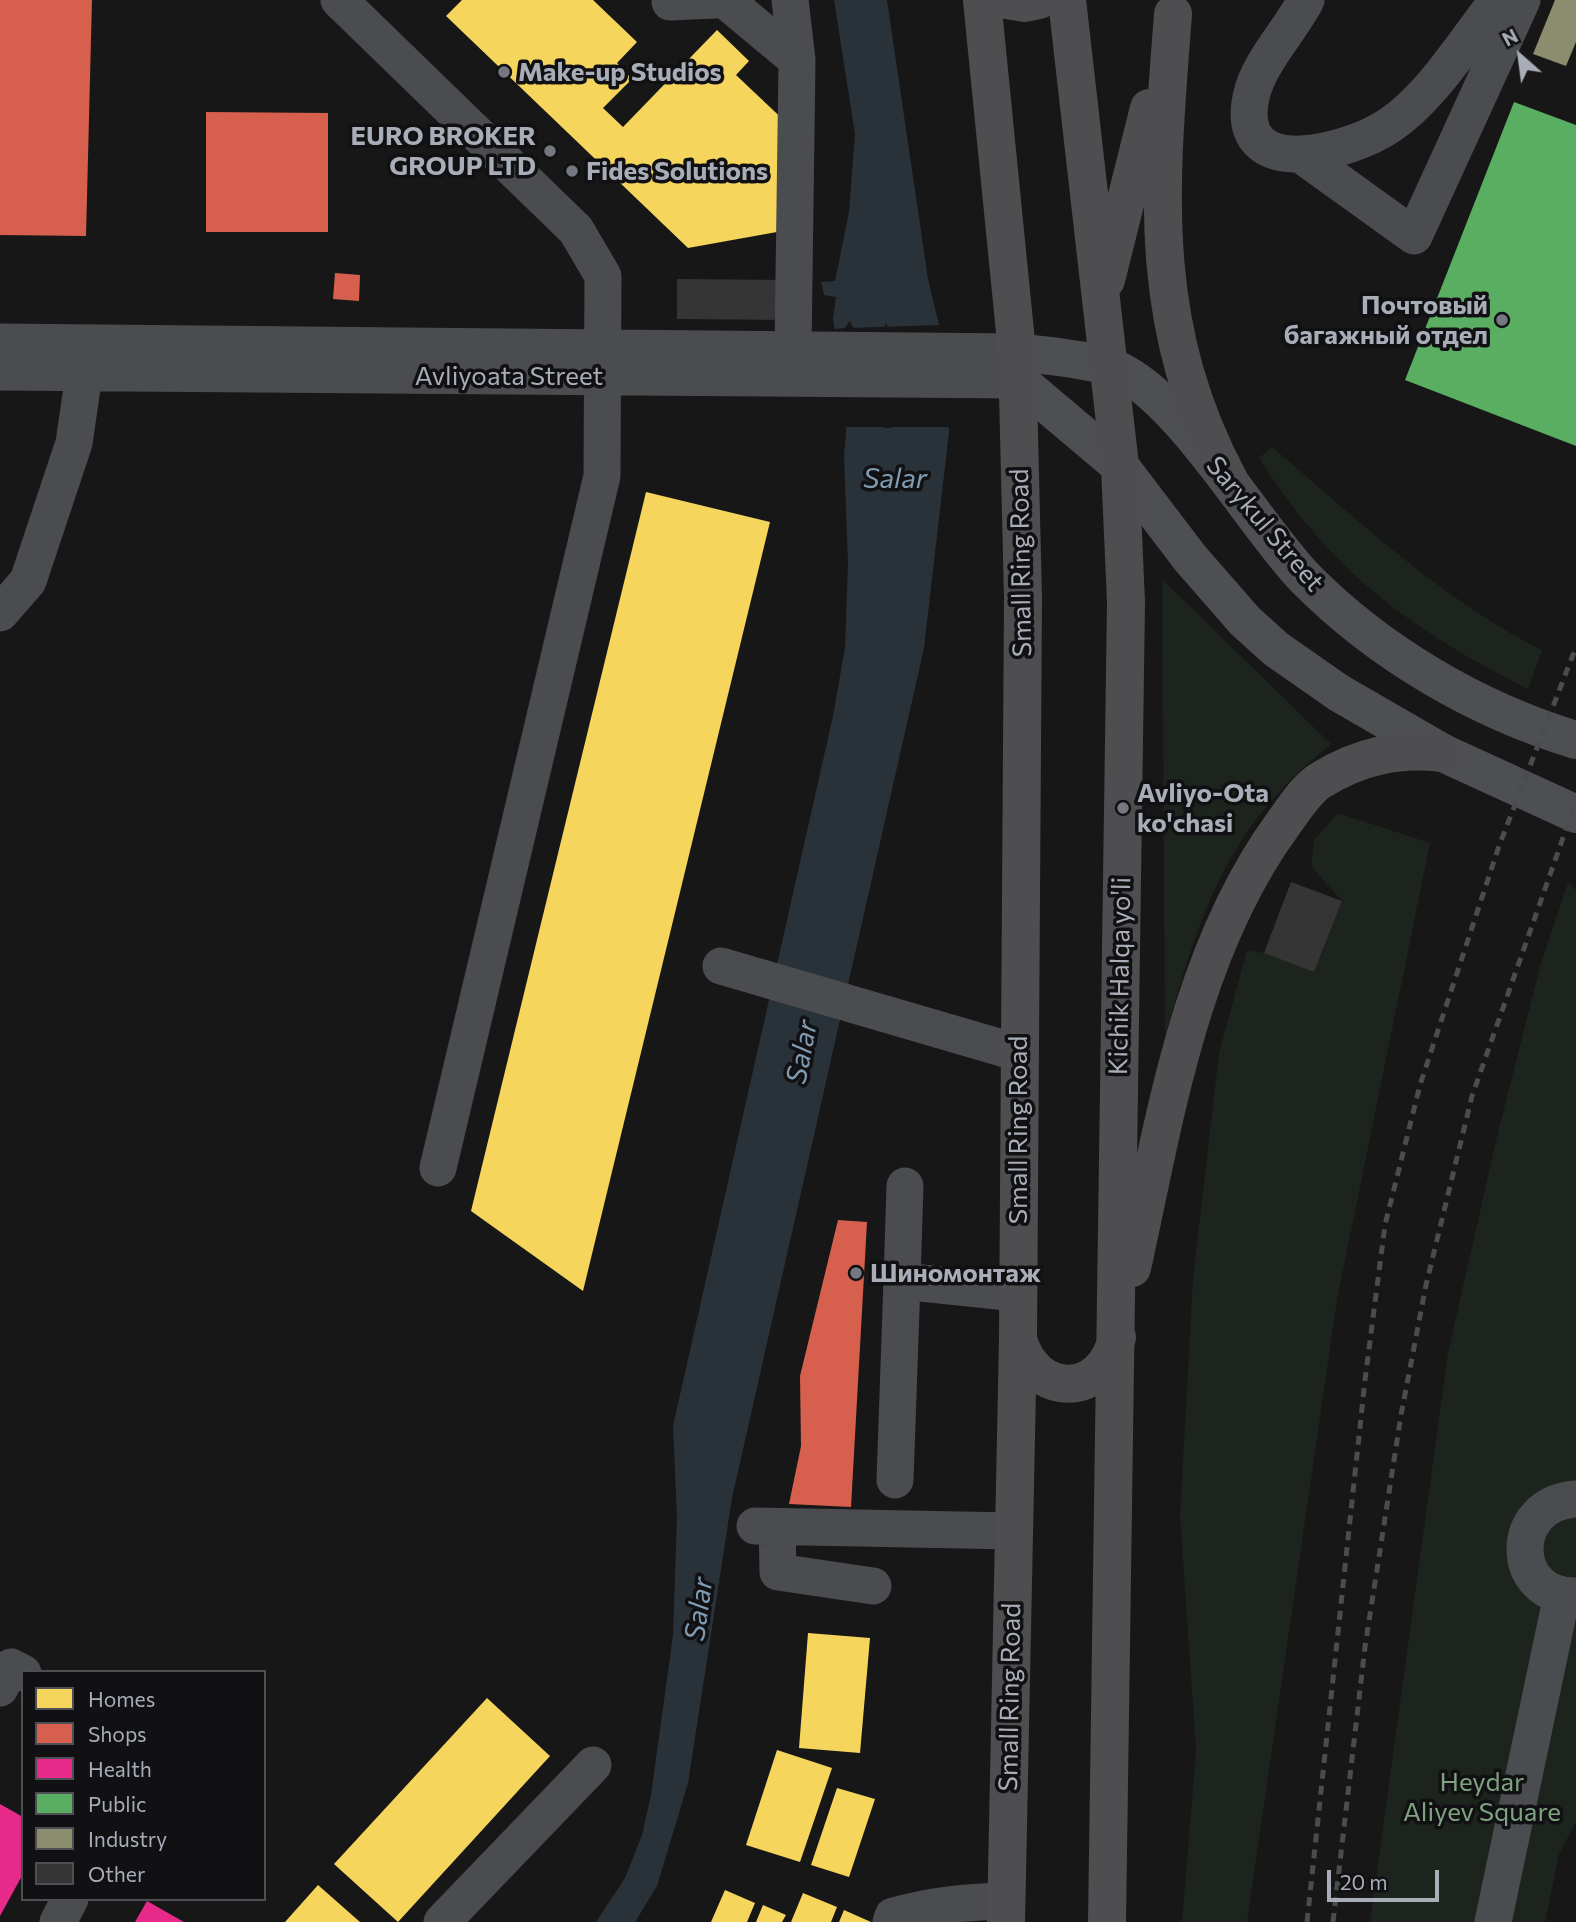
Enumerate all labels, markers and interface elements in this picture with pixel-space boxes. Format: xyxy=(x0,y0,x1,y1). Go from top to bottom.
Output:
north arrow xyxy=(1485,21,1555,91)
text: N xyxy=(1498,24,1522,51)
place label: Make-up Studios xyxy=(518,56,722,88)
marker: Make-up Studios xyxy=(496,64,512,80)
place label: EURO BROKER GROUP LTD xyxy=(351,120,536,182)
marker: EURO BROKER GROUP LTD xyxy=(542,143,558,159)
place label: Fides Solutions xyxy=(586,155,768,187)
marker: Fides Solutions xyxy=(564,163,580,179)
place label: Почтовый багажный отдел xyxy=(1284,289,1488,350)
marker: Почтовый багажный отдел xyxy=(1494,312,1510,328)
street label: Avliyoata Street xyxy=(415,360,603,392)
street label: Sarykul Street xyxy=(1200,450,1330,598)
water label: Salar xyxy=(863,462,927,496)
street label: Small Ring Road xyxy=(1004,468,1038,658)
place label: Avliyo-Ota ko'chasi xyxy=(1137,777,1269,838)
marker: Avliyo-Ota ko'chasi xyxy=(1115,800,1131,816)
street label: Kichik Halqa yo'li xyxy=(1103,877,1137,1075)
water label: Salar xyxy=(779,1017,825,1087)
street label: Small Ring Road xyxy=(1002,1036,1034,1224)
place label: Шиномонтаж xyxy=(870,1257,1041,1289)
marker: Шиномонтаж xyxy=(848,1265,864,1281)
water label: Salar xyxy=(678,1575,720,1643)
street label: Small Ring Road xyxy=(993,1602,1027,1792)
legend xyxy=(21,1670,266,1901)
text: Homes xyxy=(88,1686,155,1711)
text: Shops xyxy=(88,1721,147,1746)
text: Health xyxy=(88,1756,152,1781)
park label: Heydar Aliyev Square xyxy=(1403,1766,1561,1828)
text: Public xyxy=(88,1791,146,1816)
text: Industry xyxy=(88,1826,167,1851)
scale bar xyxy=(1331,1856,1443,1900)
text: Other xyxy=(88,1861,145,1886)
text: 20 m xyxy=(1340,1869,1388,1894)

